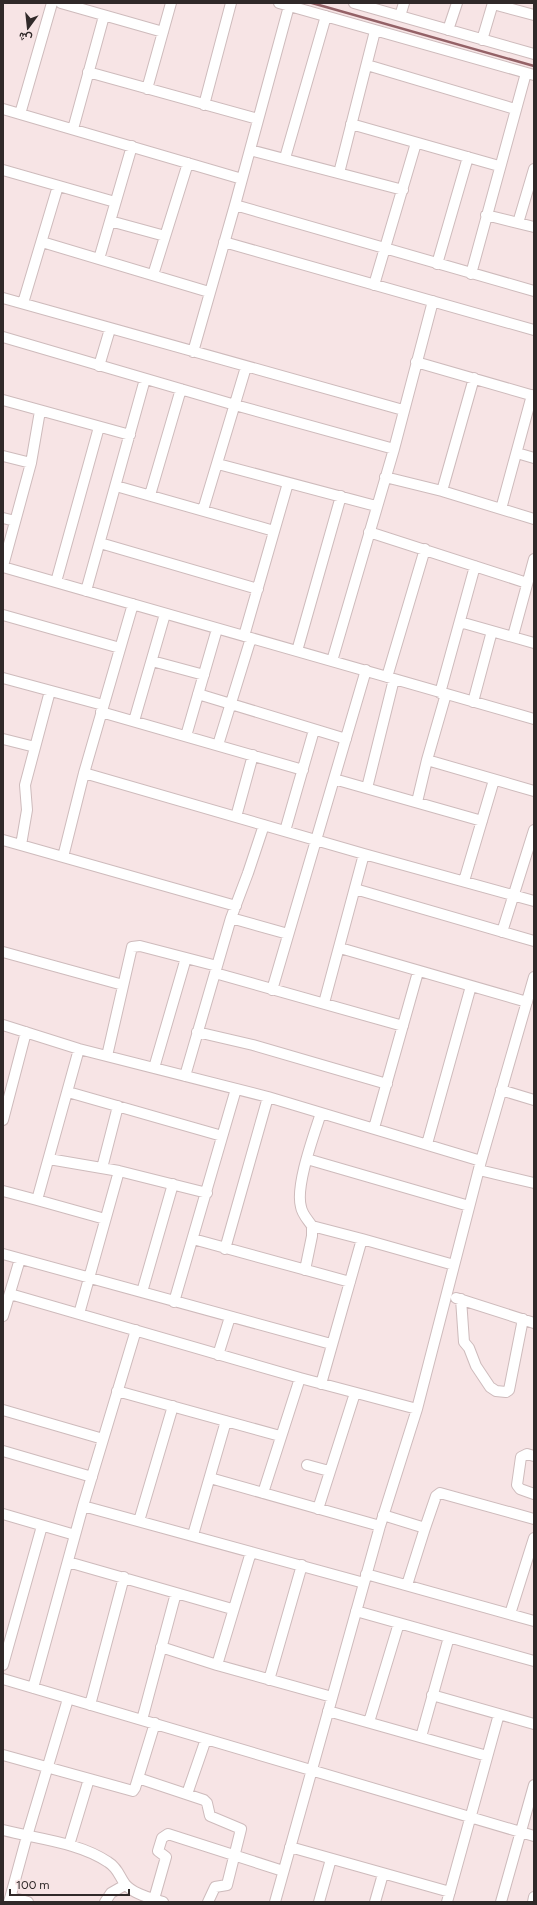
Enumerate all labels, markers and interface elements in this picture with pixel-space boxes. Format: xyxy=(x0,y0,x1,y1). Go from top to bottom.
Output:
north arrow xyxy=(8,8,48,48)
text: ش xyxy=(17,29,34,45)
scale bar xyxy=(10,1871,129,1897)
text: 100 m xyxy=(16,1878,50,1892)

